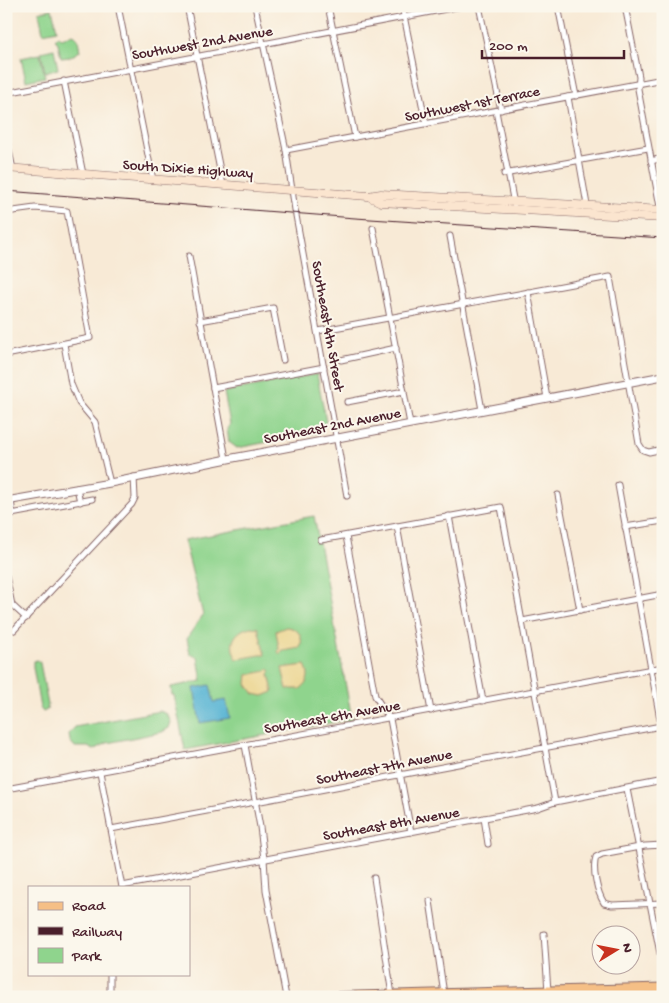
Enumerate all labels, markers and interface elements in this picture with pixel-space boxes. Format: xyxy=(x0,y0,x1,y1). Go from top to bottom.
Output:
street label: Southwest 2nd Avenue xyxy=(131,23,274,65)
scale bar xyxy=(482,28,624,60)
text: 200 m xyxy=(489,38,528,56)
street label: Southwest 1st Terrace xyxy=(403,83,542,127)
street label: South Dixie Highway xyxy=(122,156,254,184)
street label: Southeast 4th Street xyxy=(307,260,348,395)
street label: Southeast 2nd Avenue xyxy=(262,405,403,449)
street label: Southeast 6th Avenue xyxy=(263,697,402,739)
street label: Southeast 7th Avenue xyxy=(315,746,454,790)
street label: Southeast 8th Avenue xyxy=(322,804,461,846)
legend xyxy=(28,886,190,976)
text: Road xyxy=(72,898,106,916)
text: Railway xyxy=(72,924,123,942)
north arrow xyxy=(592,926,642,976)
text: N xyxy=(617,942,636,954)
text: Park xyxy=(71,948,102,966)

